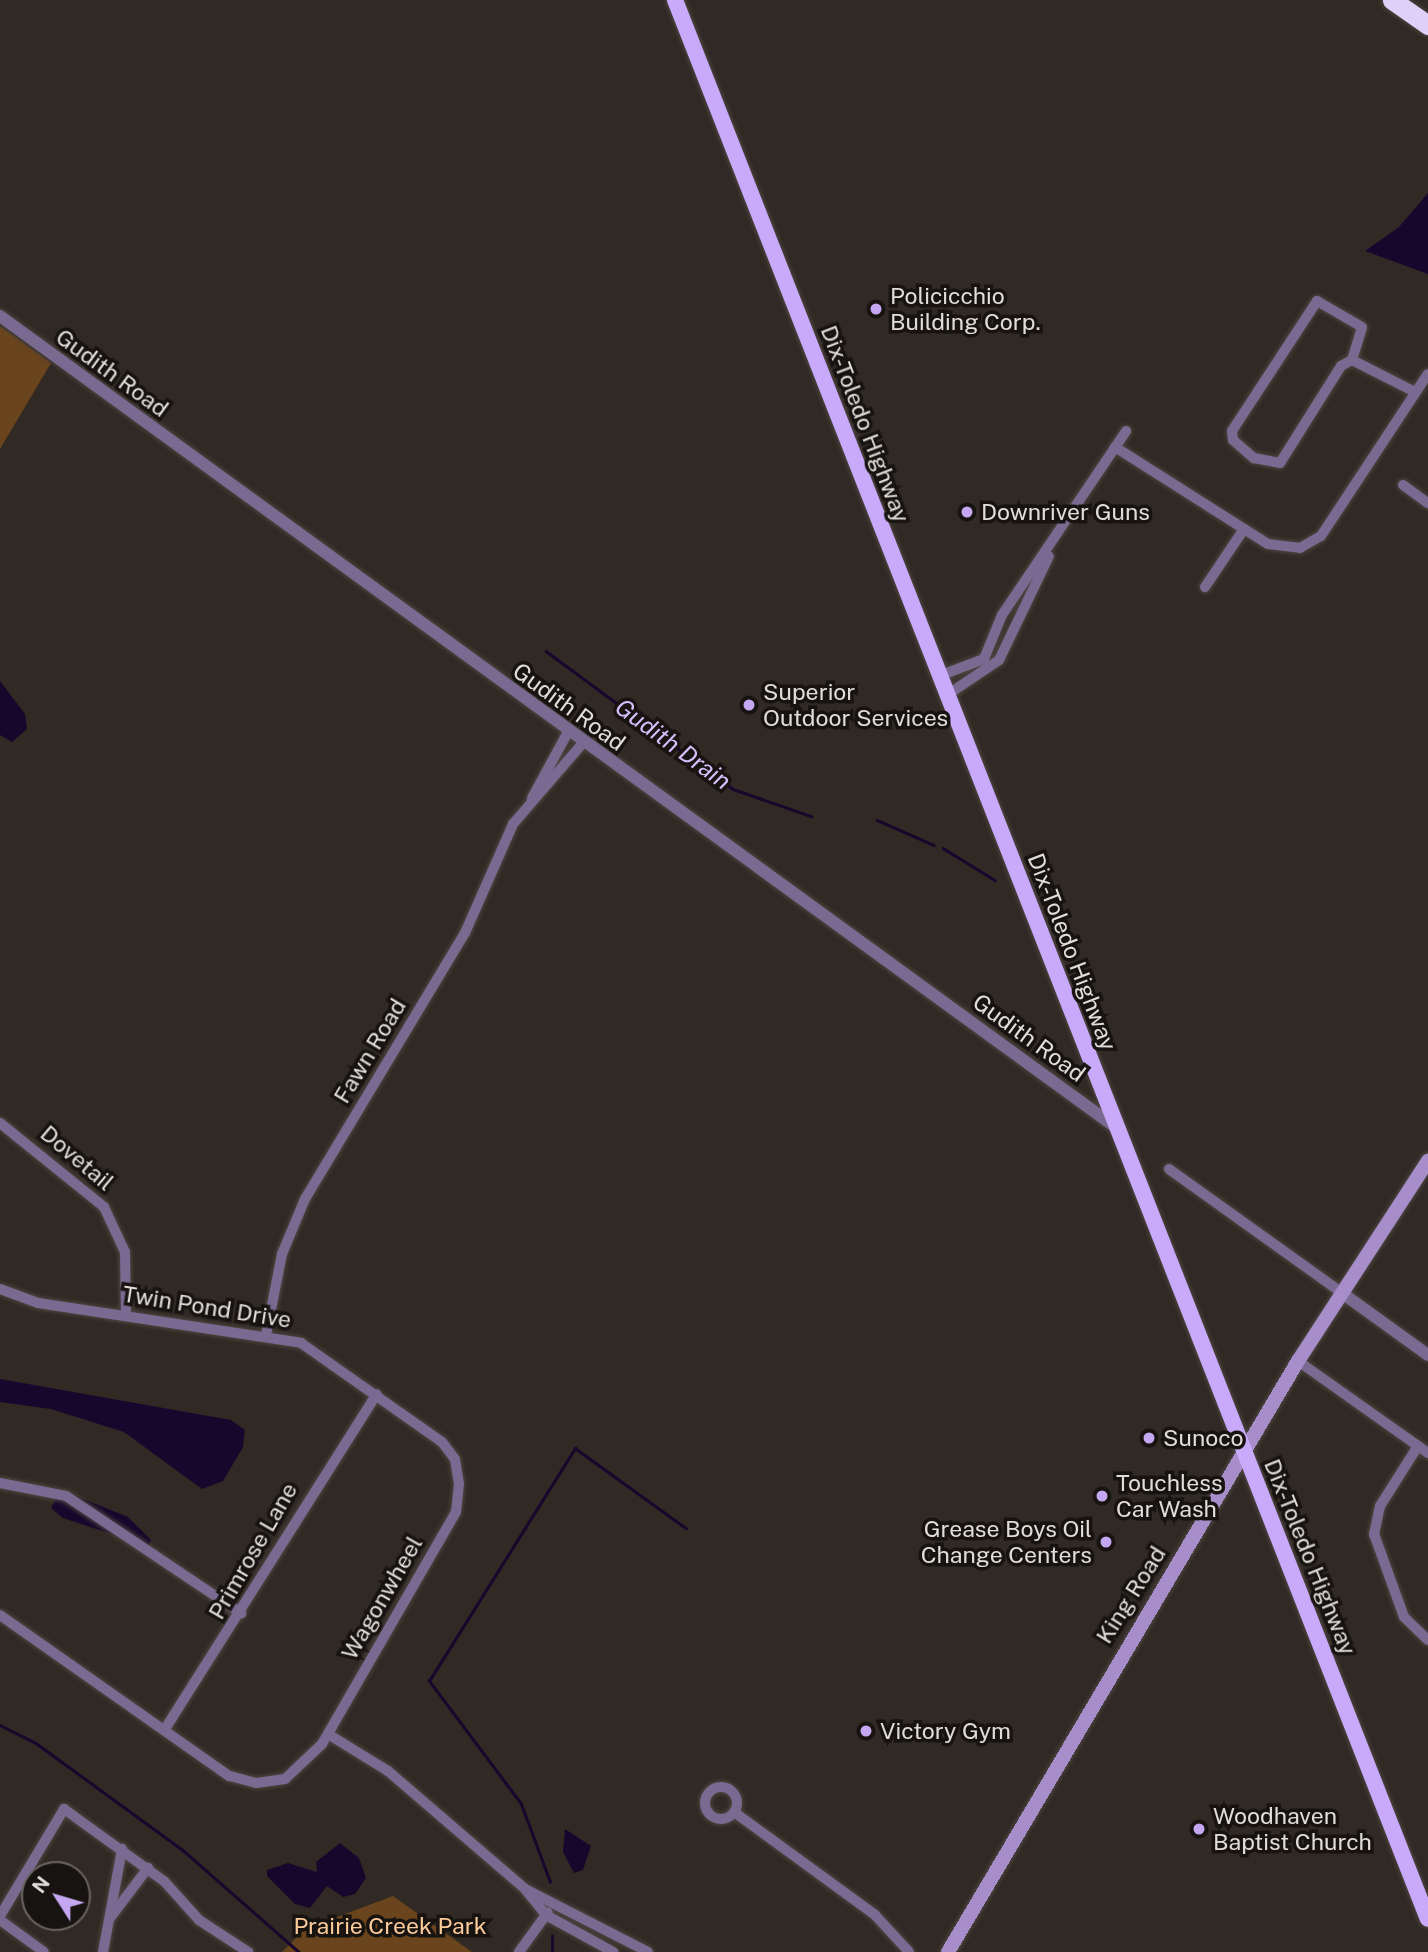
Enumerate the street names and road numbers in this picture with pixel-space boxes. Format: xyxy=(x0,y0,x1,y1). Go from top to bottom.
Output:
street label: Dix-Toledo Highway xyxy=(815,322,915,526)
street label: Gudith Road xyxy=(50,323,174,423)
street label: Gudith Road xyxy=(507,657,631,757)
street label: Dix-Toledo Highway xyxy=(1022,850,1122,1054)
street label: Gudith Road xyxy=(967,988,1091,1088)
street label: Fawn Road xyxy=(328,994,412,1108)
street label: Dovetail xyxy=(35,1119,119,1197)
street label: Twin Pond Drive xyxy=(121,1280,293,1334)
street label: Dix-Toledo Highway xyxy=(1258,1455,1362,1659)
street label: Primrose Lane xyxy=(203,1478,303,1624)
street label: Wagonwheel xyxy=(336,1531,428,1665)
street label: King Road xyxy=(1090,1541,1172,1649)

